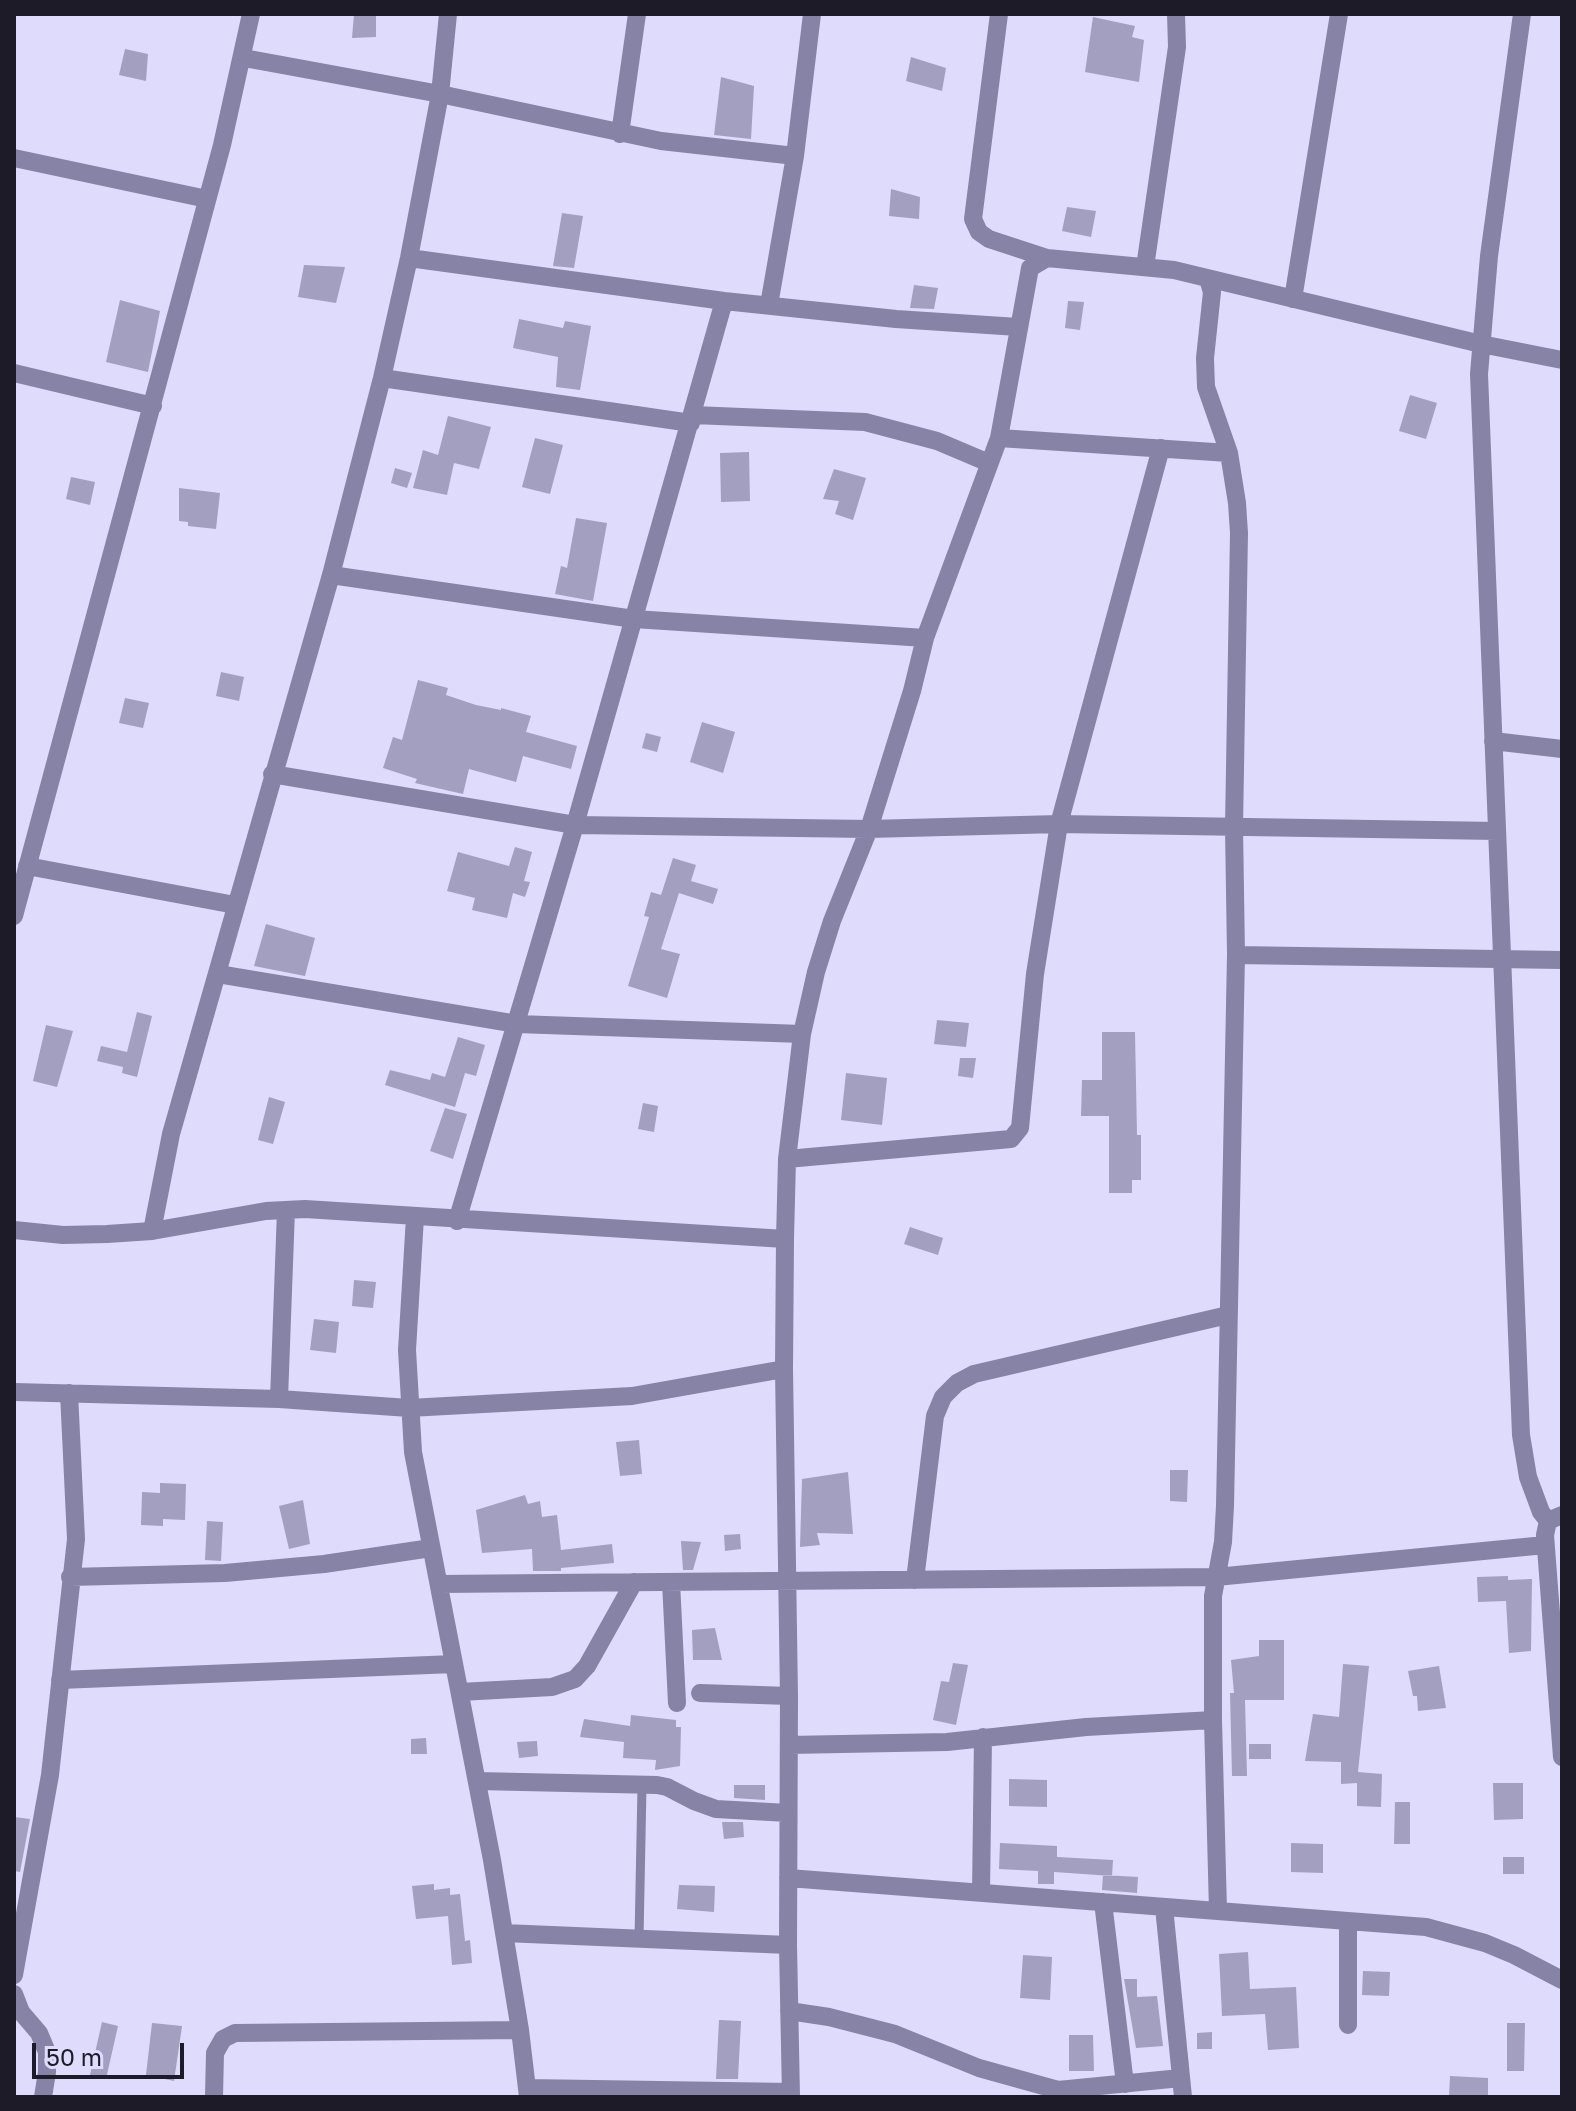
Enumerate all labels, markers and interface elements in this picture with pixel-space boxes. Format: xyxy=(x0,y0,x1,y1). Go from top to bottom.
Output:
scale bar xyxy=(36,2027,188,2077)
text: 50 m xyxy=(46,2042,102,2071)

